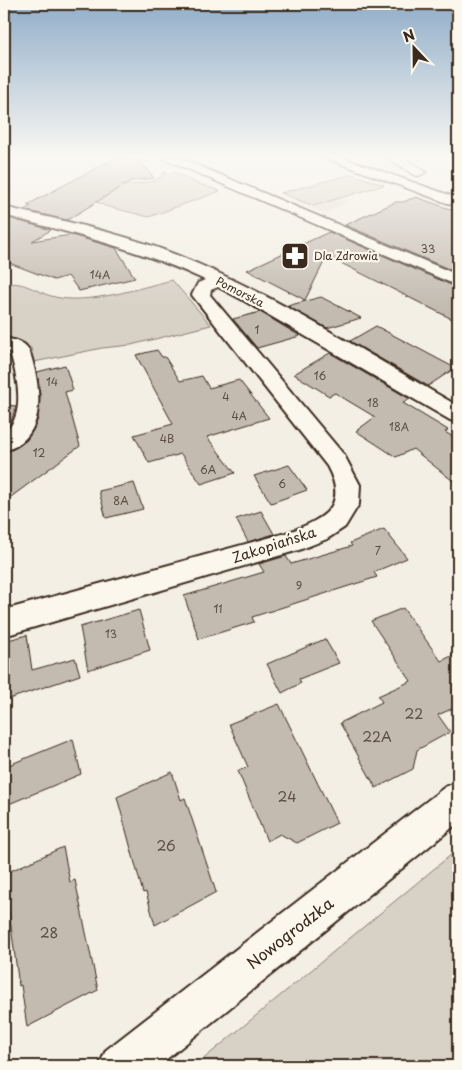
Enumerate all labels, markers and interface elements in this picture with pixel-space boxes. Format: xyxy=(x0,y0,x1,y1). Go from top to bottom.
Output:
north arrow xyxy=(390,22,440,72)
text: N xyxy=(400,24,418,47)
house number: 33 xyxy=(421,240,435,257)
pharmacy icon: Dla Zdrowia xyxy=(280,241,310,271)
place label: Dla Zdrowia xyxy=(314,247,378,264)
house number: 14A xyxy=(90,266,110,283)
street label: Pomorska xyxy=(213,272,267,311)
house number: 1 xyxy=(255,321,260,338)
house number: 16 xyxy=(314,367,327,384)
house number: 14 xyxy=(46,373,58,390)
house number: 4 xyxy=(222,388,230,405)
house number: 18 xyxy=(367,394,379,411)
house number: 4A xyxy=(231,407,247,424)
house number: 18A xyxy=(389,418,409,435)
house number: 4B xyxy=(160,430,174,447)
house number: 12 xyxy=(33,444,46,461)
house number: 6A xyxy=(200,461,217,478)
house number: 6 xyxy=(278,475,286,492)
house number: 8A xyxy=(113,492,129,509)
street label: Zakopiańska xyxy=(229,521,319,568)
house number: 7 xyxy=(375,542,381,559)
house number: 9 xyxy=(296,577,302,594)
house number: 11 xyxy=(213,600,223,617)
house number: 13 xyxy=(105,625,117,642)
house number: 22 xyxy=(405,703,423,724)
house number: 22A xyxy=(362,726,392,747)
house number: 24 xyxy=(278,786,296,807)
house number: 26 xyxy=(156,835,176,856)
street label: Nowogrodzka xyxy=(241,891,338,974)
house number: 28 xyxy=(40,922,58,943)

